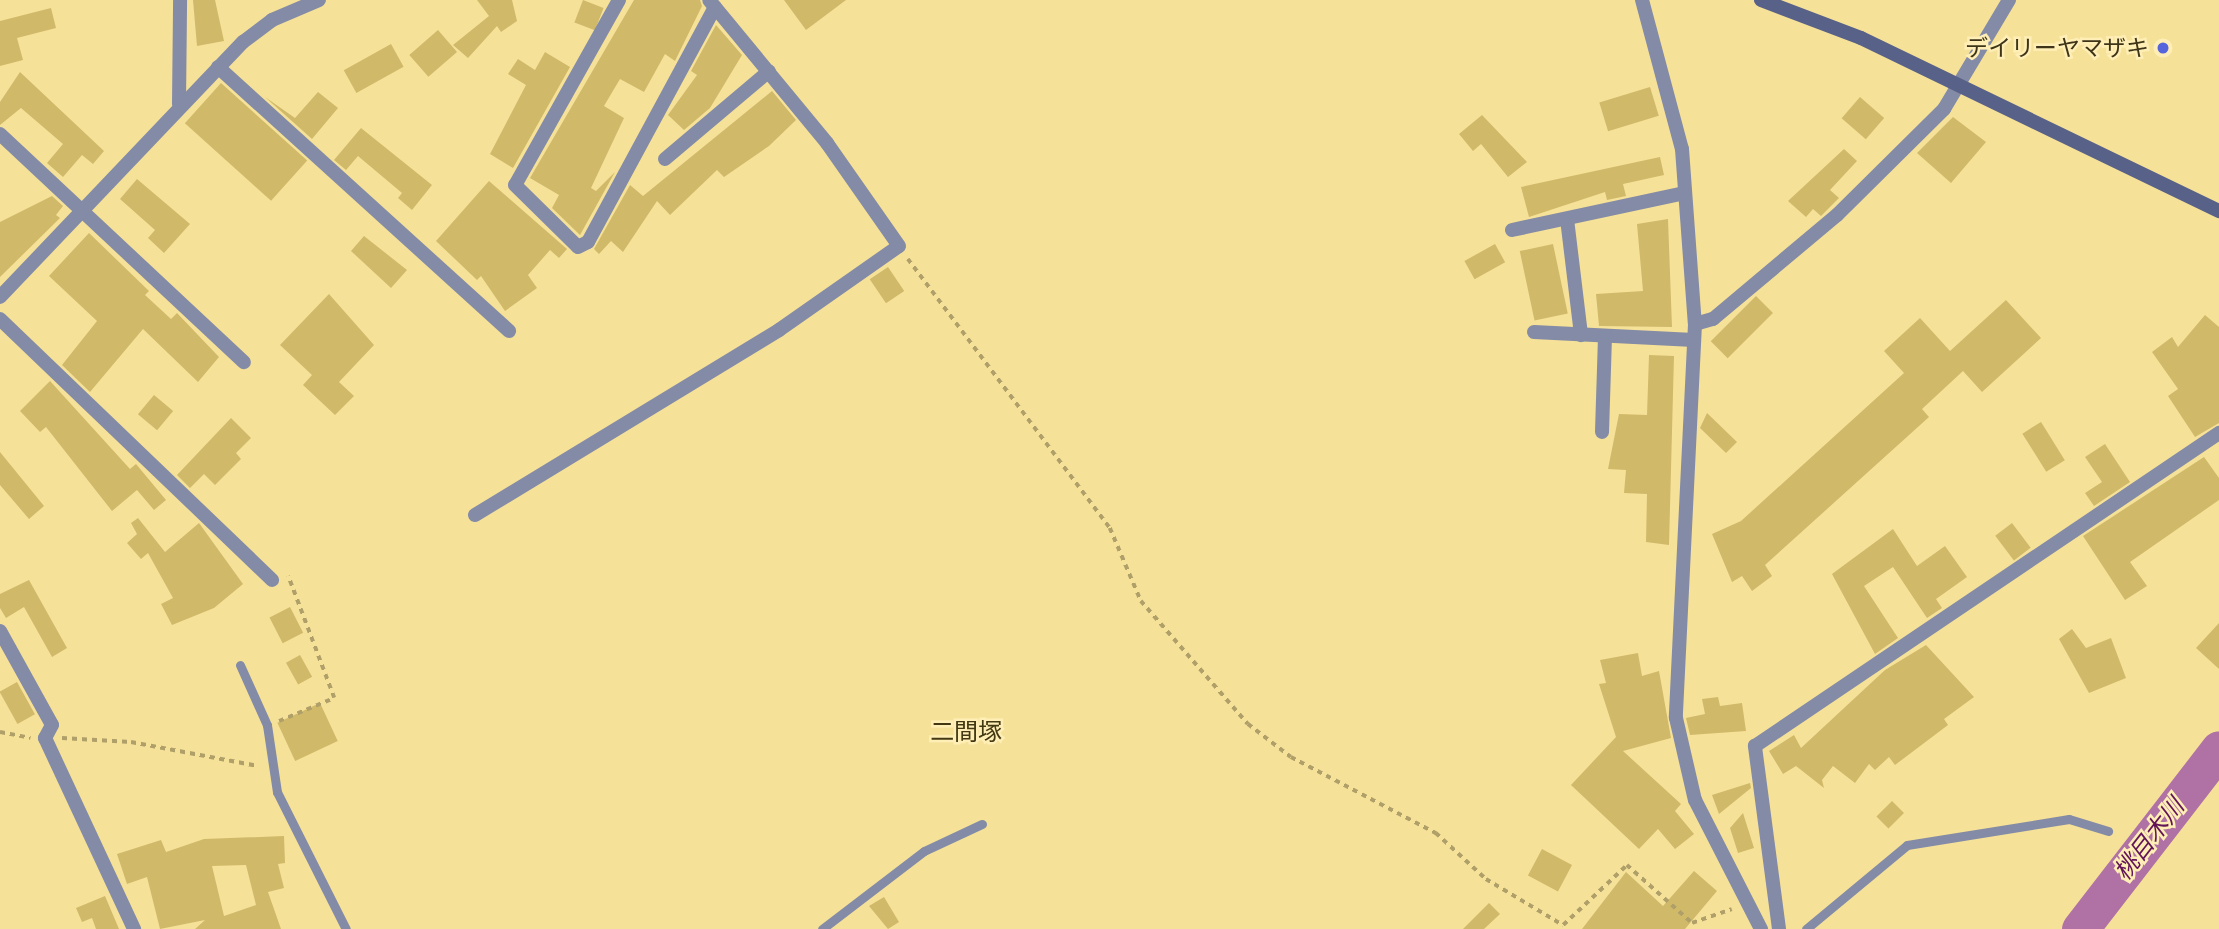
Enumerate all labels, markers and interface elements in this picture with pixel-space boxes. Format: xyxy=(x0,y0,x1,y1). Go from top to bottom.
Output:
place label: デイリーヤマザキ xyxy=(1965,34,2149,62)
marker: デイリーヤマザキ xyxy=(2155,40,2171,56)
district label: 二間塚 xyxy=(930,718,1002,746)
water label: 桃目木川 xyxy=(2108,792,2190,886)

